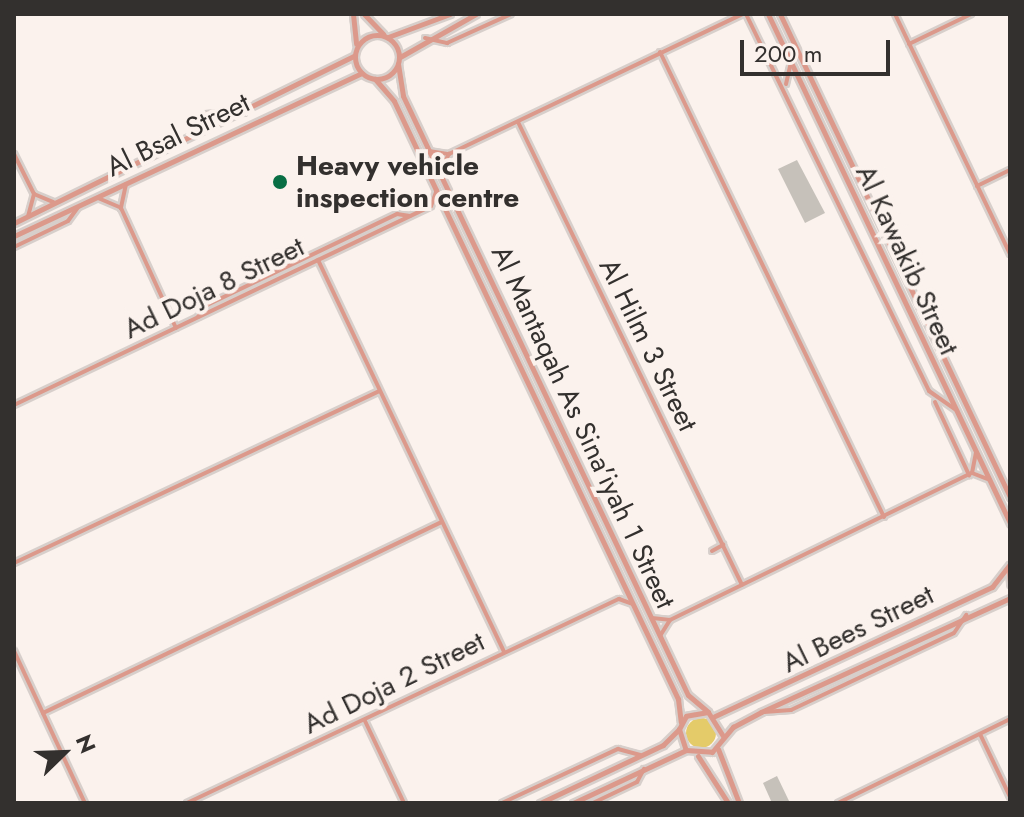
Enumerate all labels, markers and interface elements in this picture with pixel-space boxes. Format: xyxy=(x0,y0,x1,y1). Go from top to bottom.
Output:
scale bar xyxy=(744,24,894,74)
text: 200 m xyxy=(754,36,822,71)
street label: Al Bsal Street xyxy=(101,86,255,184)
place label: Heavy vehicle inspection centre xyxy=(296,149,519,215)
street label: Al Kawakib Street xyxy=(848,160,966,360)
marker: Heavy vehicle inspection centre xyxy=(271,173,289,191)
street label: Ad Doja 8 Street xyxy=(118,230,310,346)
street label: Al Mantaqah As Sina'iyah 1 Street xyxy=(484,240,682,614)
street label: Al Hilm 3 Street xyxy=(592,253,704,437)
street label: Al Bees Street xyxy=(777,578,939,680)
street label: Ad Doja 2 Street xyxy=(298,625,490,741)
north arrow xyxy=(24,713,104,793)
text: N xyxy=(68,729,104,758)

